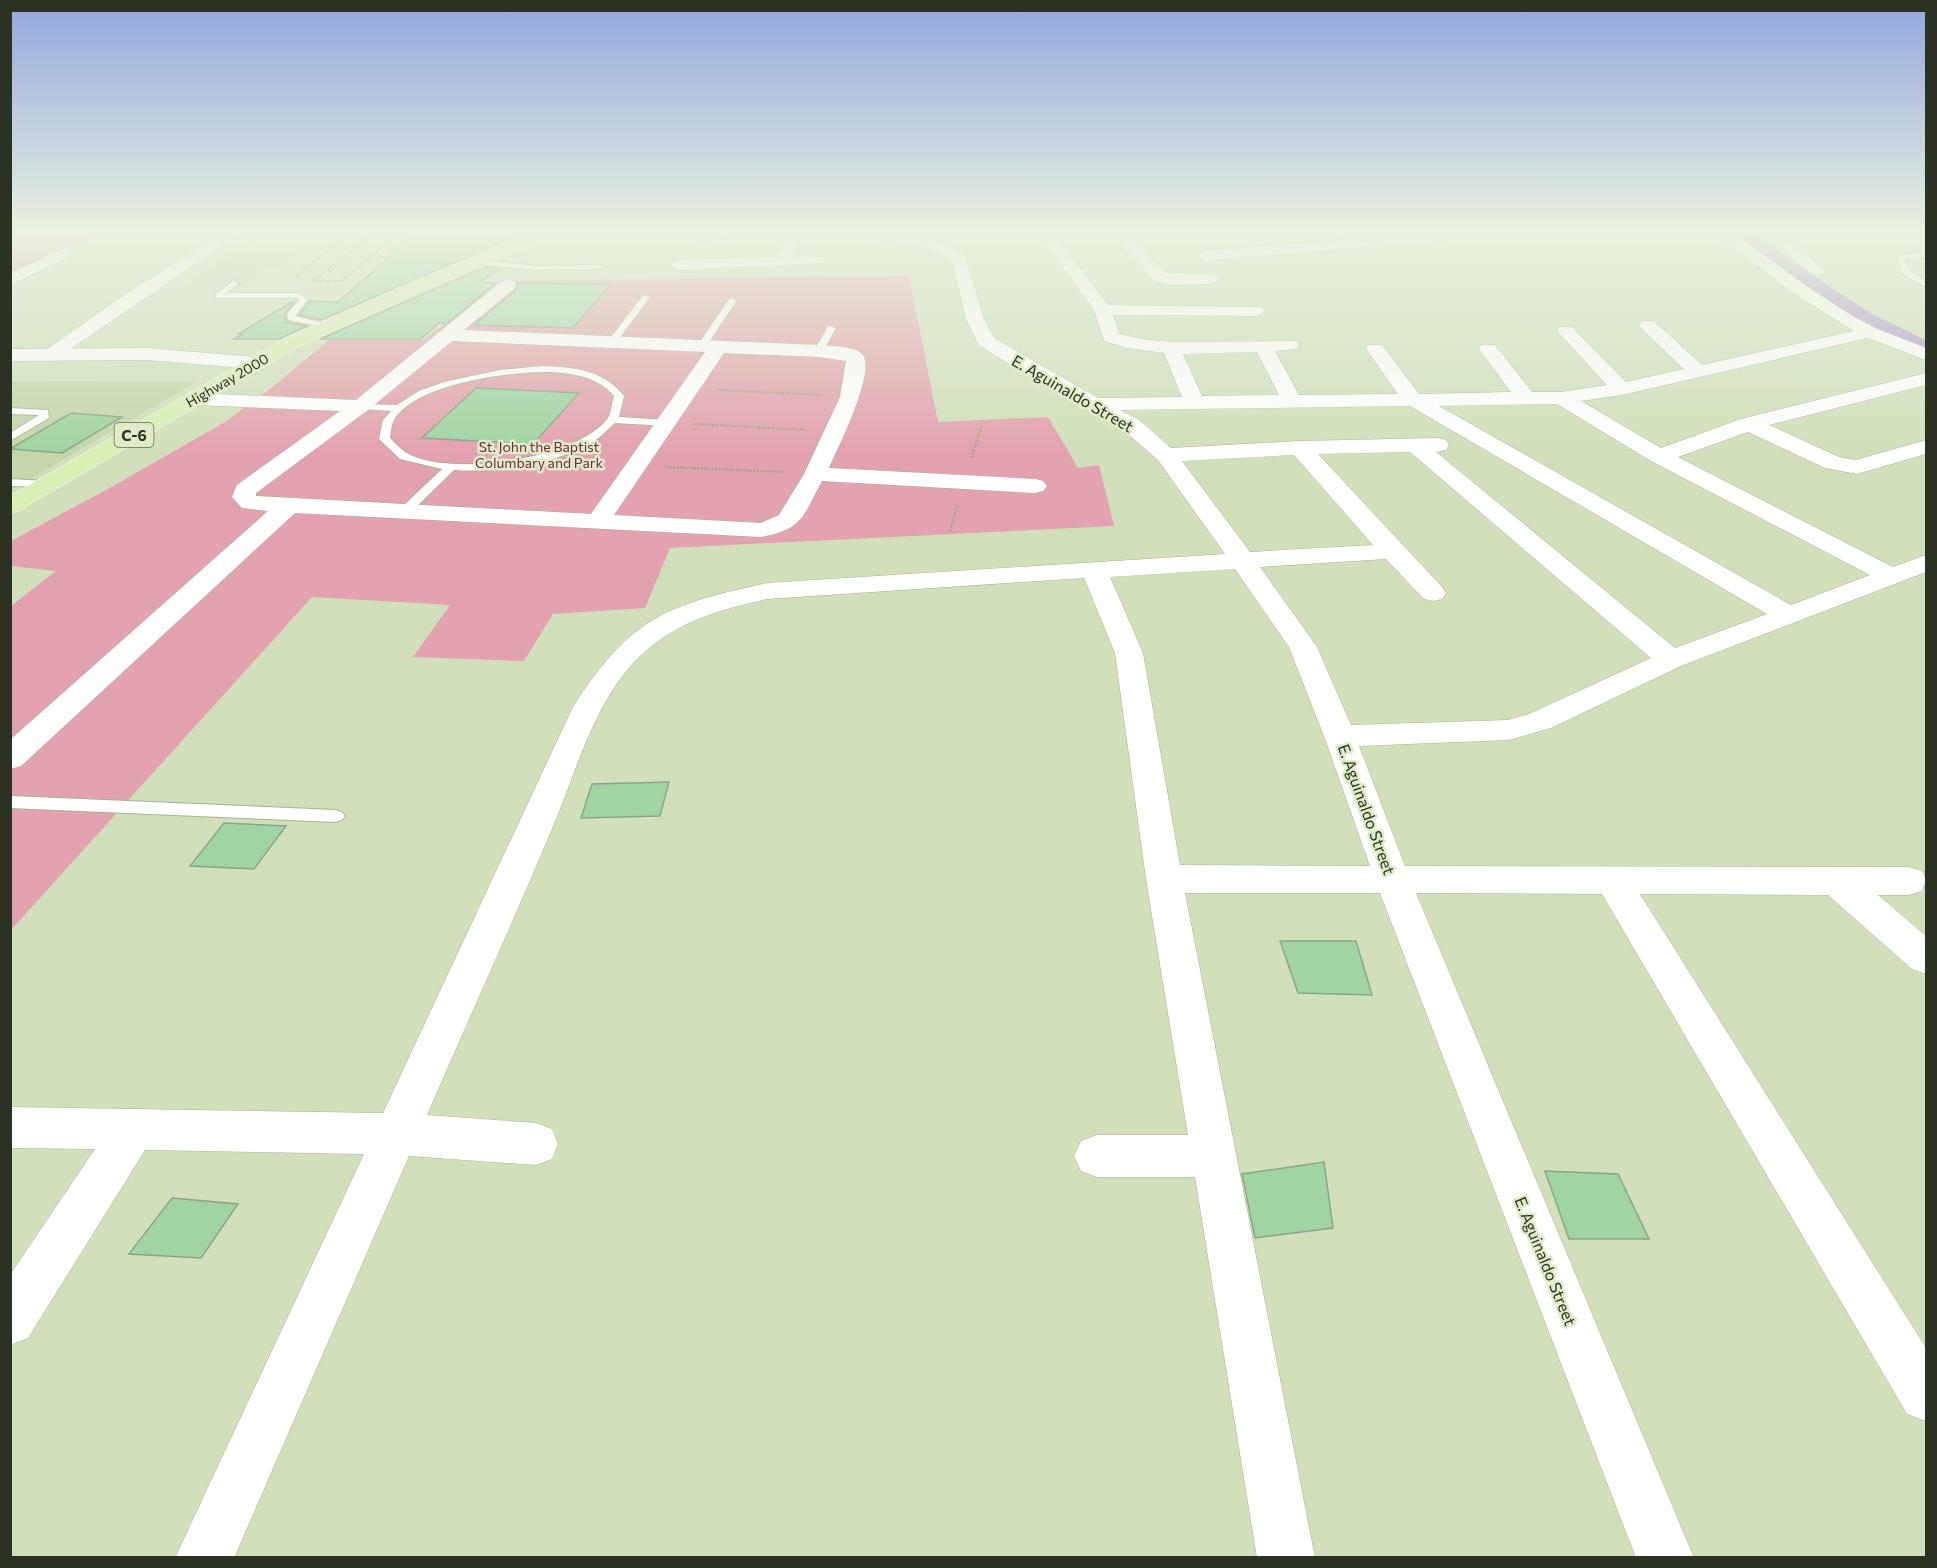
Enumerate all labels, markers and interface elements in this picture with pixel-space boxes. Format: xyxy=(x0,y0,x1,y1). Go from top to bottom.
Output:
street label: Highway 2000 xyxy=(183,349,271,411)
street label: E. Aguinaldo Street xyxy=(1009,350,1138,436)
road number: C-6 xyxy=(114,423,154,447)
park label: St. John the Baptist Columbary and Park xyxy=(475,438,603,471)
street label: E. Aguinaldo Street xyxy=(1335,741,1400,877)
street label: E. Aguinaldo Street xyxy=(1511,1194,1581,1329)

